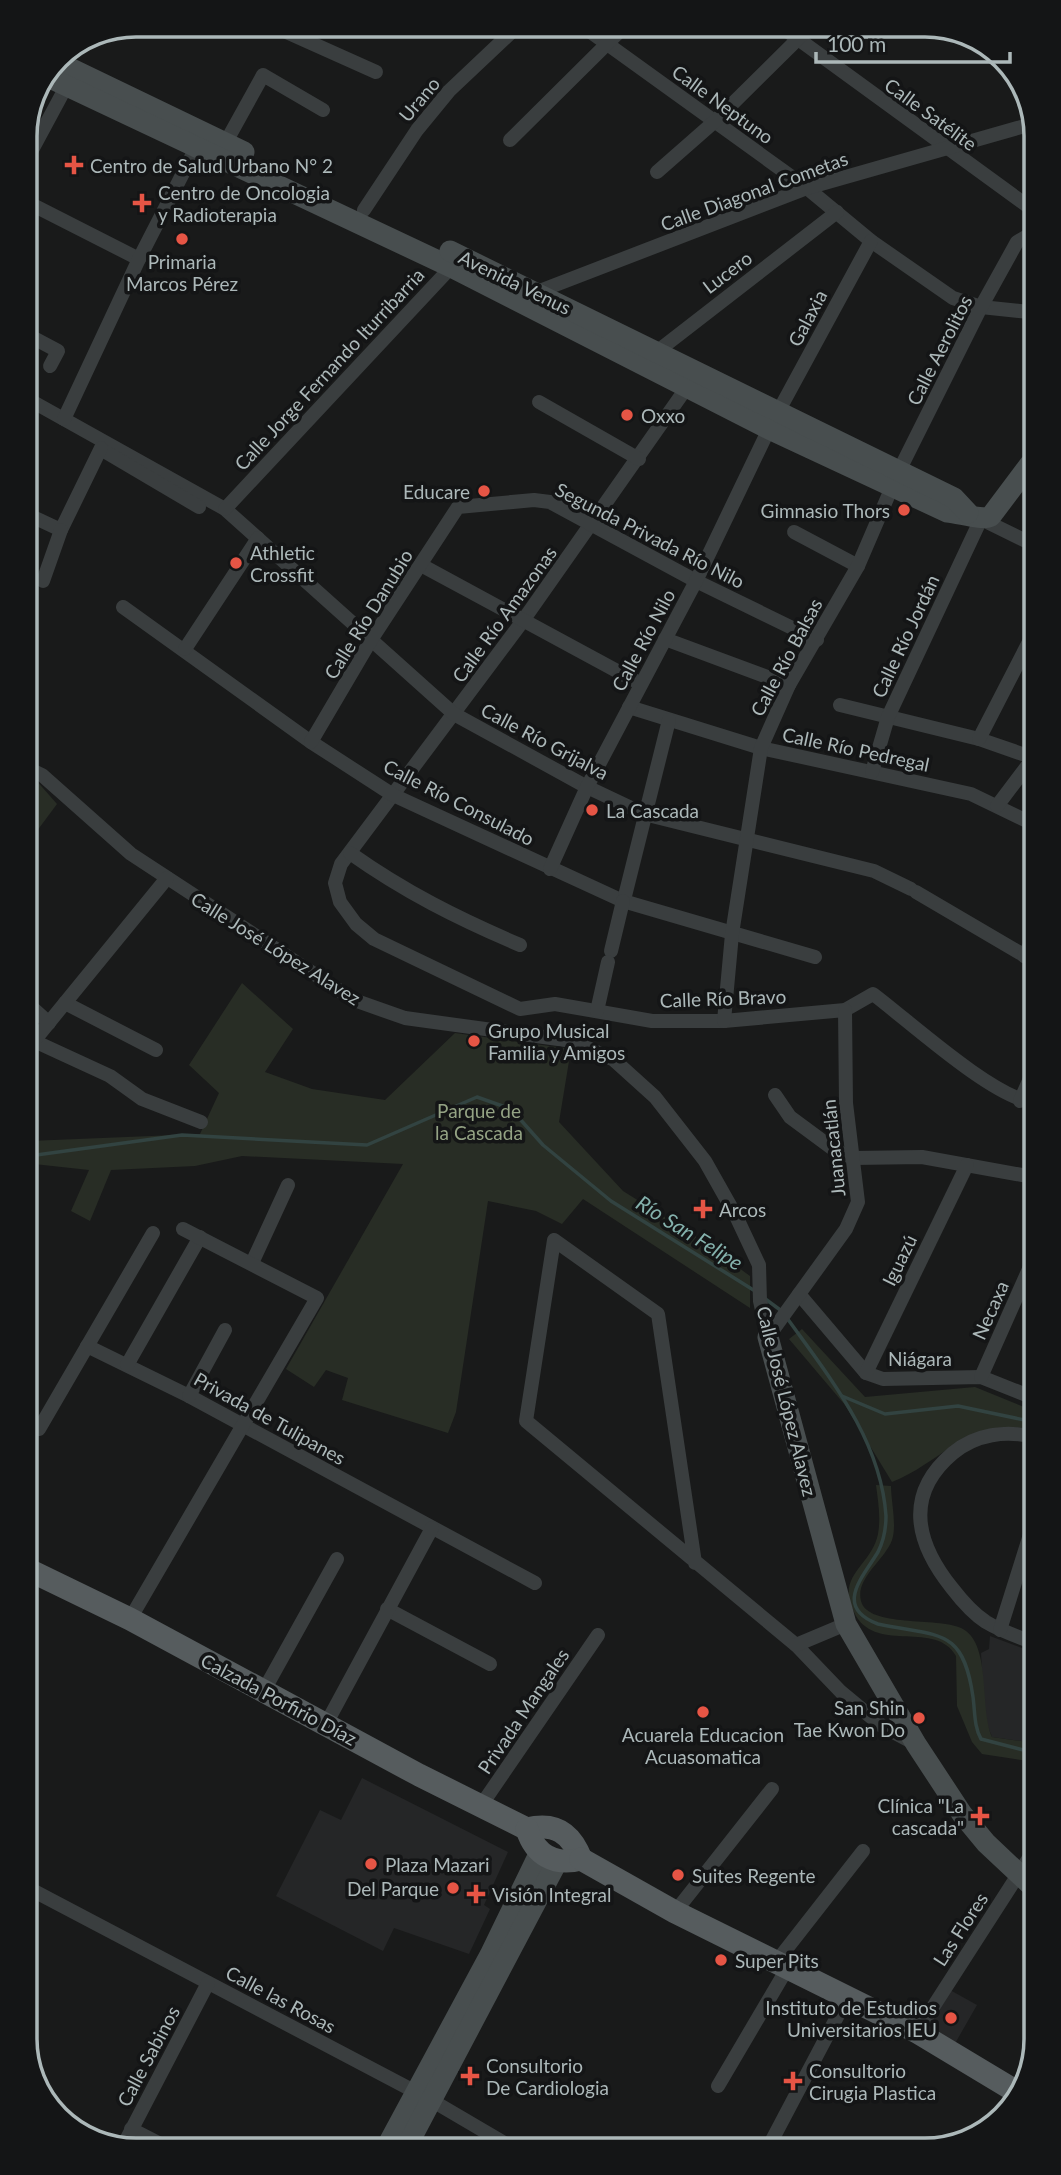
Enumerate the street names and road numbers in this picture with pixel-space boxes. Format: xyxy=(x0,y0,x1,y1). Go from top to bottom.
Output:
street label: Calle Neptuno xyxy=(668,60,778,148)
street label: Urano xyxy=(394,72,444,126)
street label: Calle Satélite xyxy=(880,73,982,155)
street label: Calle Diagonal Cometas xyxy=(657,146,851,236)
street label: Avenida Venus xyxy=(455,245,575,319)
street label: Lucero xyxy=(698,246,756,298)
street label: Calle Jorge Fernando Iturribarria xyxy=(229,263,429,475)
street label: Galaxia xyxy=(783,286,831,350)
street label: Calle Aerolitos xyxy=(901,291,977,409)
street label: Segunda Privada Río Nilo xyxy=(552,477,748,593)
street label: Calle Río Amazonas xyxy=(447,541,561,687)
street label: Calle Río Danubio xyxy=(319,545,417,683)
street label: Calle Río Jordán xyxy=(866,571,944,701)
street label: Calle Río Nilo xyxy=(607,585,679,695)
street label: Calle Río Balsas xyxy=(745,594,827,720)
street label: Calle Río Grijalva xyxy=(477,698,613,784)
street label: Calle Río Pedregal xyxy=(780,722,932,776)
street label: Calle Río Consulado xyxy=(380,754,538,850)
street label: Calle José López Alavez xyxy=(187,887,365,1009)
street label: Calle Río Bravo xyxy=(659,984,787,1012)
street label: Juanacatlán xyxy=(816,1098,850,1198)
street label: Iguazú xyxy=(877,1231,921,1289)
street label: Necaxa xyxy=(967,1277,1013,1343)
street label: Calle José López Alavez xyxy=(752,1304,822,1498)
street label: Niágara xyxy=(888,1347,952,1370)
street label: Privada de Tulipanes xyxy=(190,1367,350,1469)
street label: Privada Mangales xyxy=(473,1644,573,1778)
street label: Calzada Porfirio Díaz xyxy=(197,1648,361,1750)
street label: Las Flores xyxy=(928,1888,992,1970)
street label: Calle las Rosas xyxy=(222,1960,340,2038)
street label: Calle Sabinos xyxy=(112,2002,184,2110)

